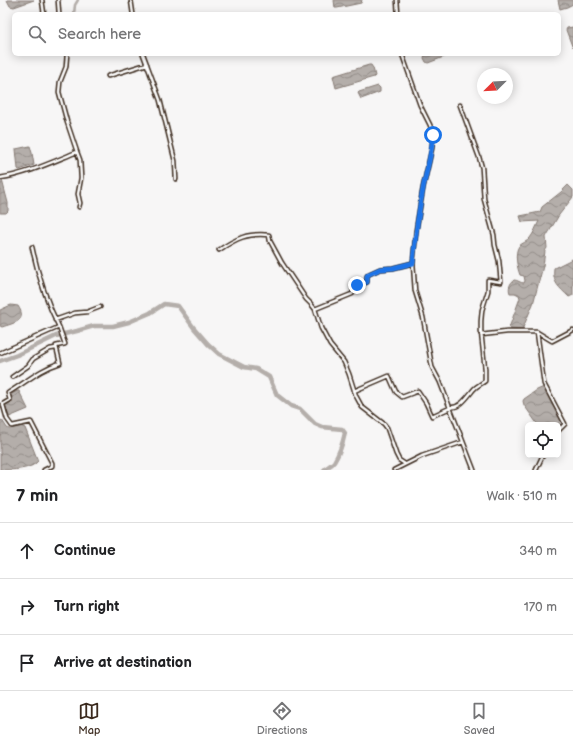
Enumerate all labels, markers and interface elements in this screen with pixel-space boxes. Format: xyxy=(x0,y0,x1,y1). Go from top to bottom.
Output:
search box xyxy=(12,12,561,56)
icon: search xyxy=(26,23,48,45)
text: Search here xyxy=(58,25,141,44)
north arrow xyxy=(477,68,513,104)
route start xyxy=(424,126,442,144)
route end xyxy=(348,276,366,294)
map controls xyxy=(525,422,561,458)
button: locate xyxy=(525,422,561,458)
text: 7 min xyxy=(16,486,58,506)
text: Walk · 510 m xyxy=(486,488,557,504)
icon: ahead xyxy=(16,540,38,562)
text: Continue xyxy=(54,541,116,560)
text: 340 m xyxy=(519,543,557,559)
icon: right xyxy=(16,596,38,618)
text: Turn right xyxy=(54,597,119,616)
text: 170 m xyxy=(524,599,557,615)
icon: arrive xyxy=(16,652,38,674)
text: Arrive at destination xyxy=(54,653,192,672)
tab: Map xyxy=(78,700,100,737)
tab: Directions xyxy=(257,700,307,737)
tab: Saved xyxy=(464,700,495,737)

